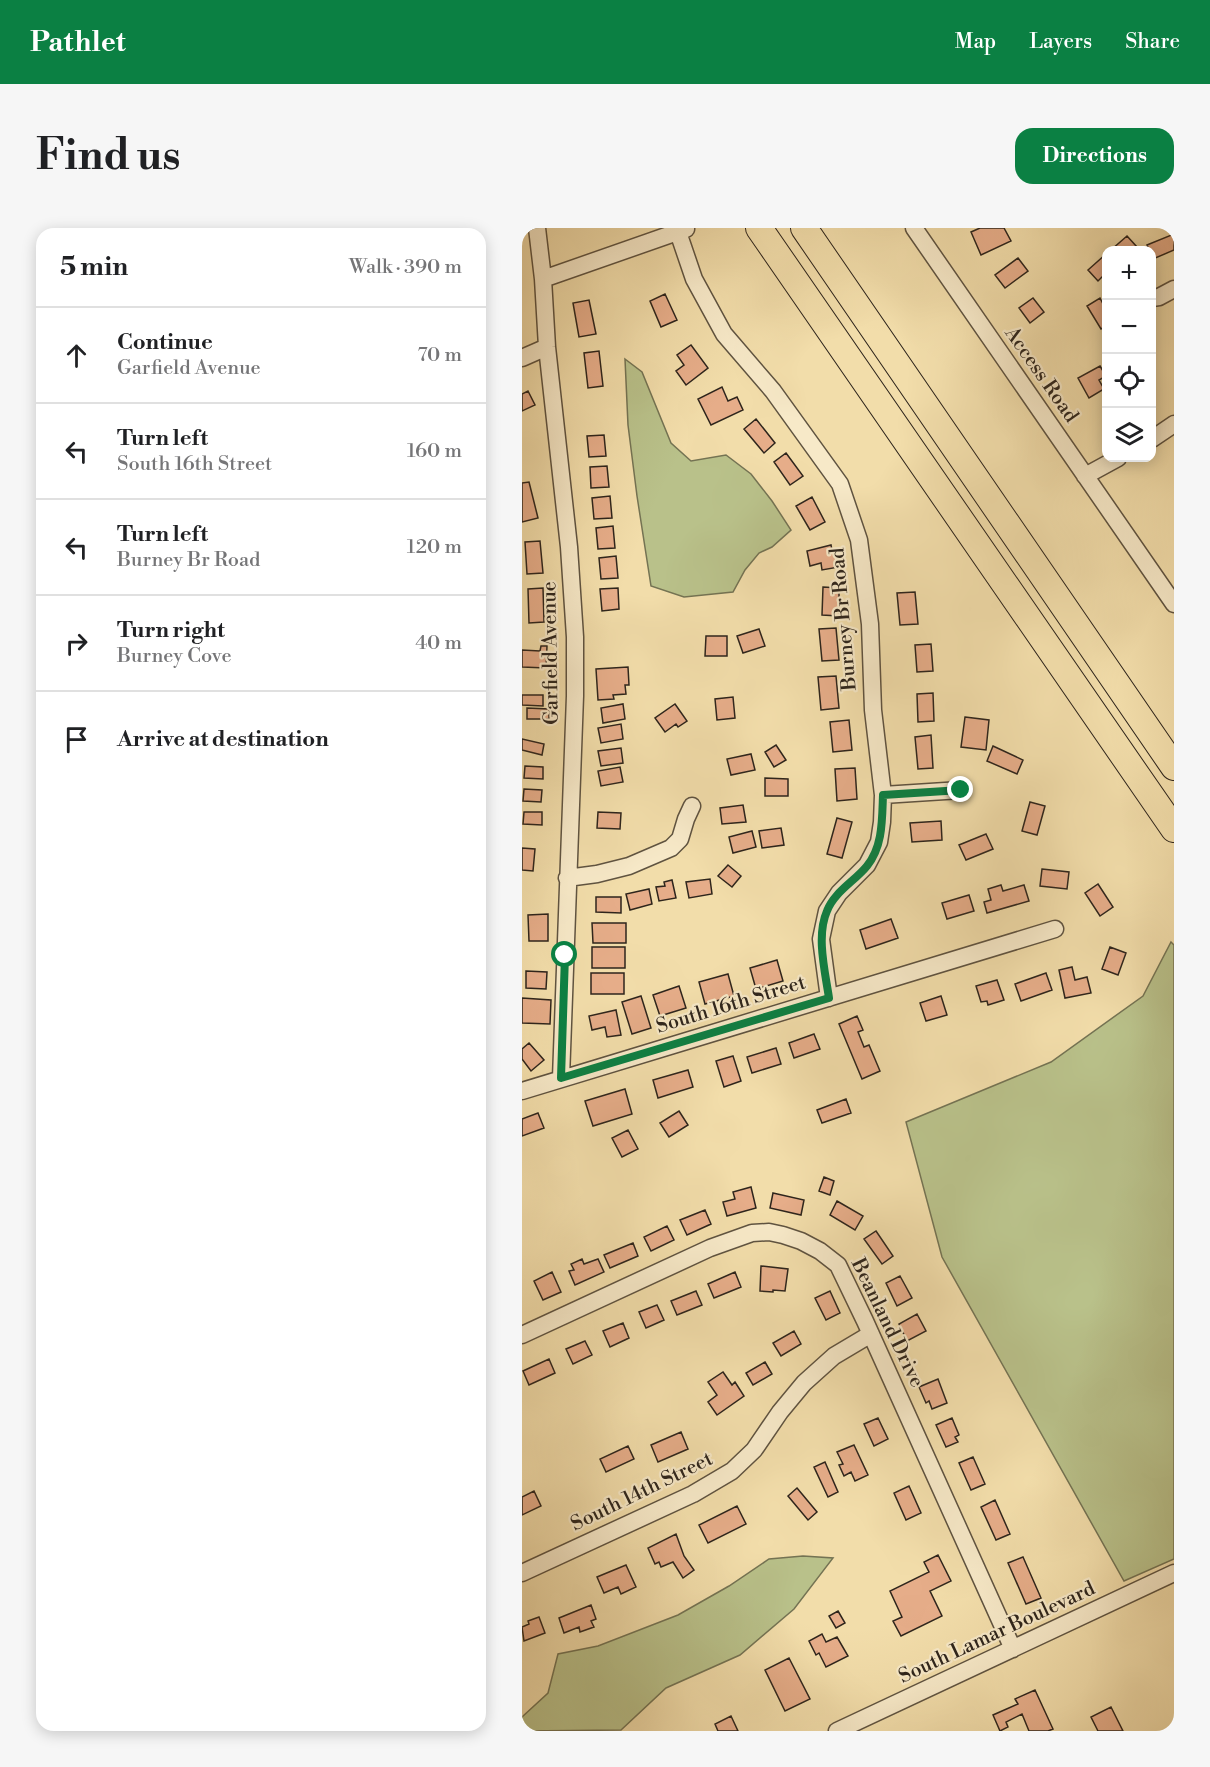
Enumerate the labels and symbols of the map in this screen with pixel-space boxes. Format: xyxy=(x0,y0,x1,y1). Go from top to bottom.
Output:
street label: Access Road xyxy=(998,321,1084,428)
street label: Burney Br Road xyxy=(825,546,863,693)
street label: Garfield Avenue xyxy=(537,581,565,725)
route end xyxy=(947,776,973,802)
route start xyxy=(551,941,577,967)
street label: South 16th Street xyxy=(653,970,809,1040)
street label: Beanland Drive xyxy=(845,1253,929,1392)
street label: South 14th Street xyxy=(567,1447,717,1537)
street label: South Lamar Boulevard xyxy=(895,1576,1100,1689)

